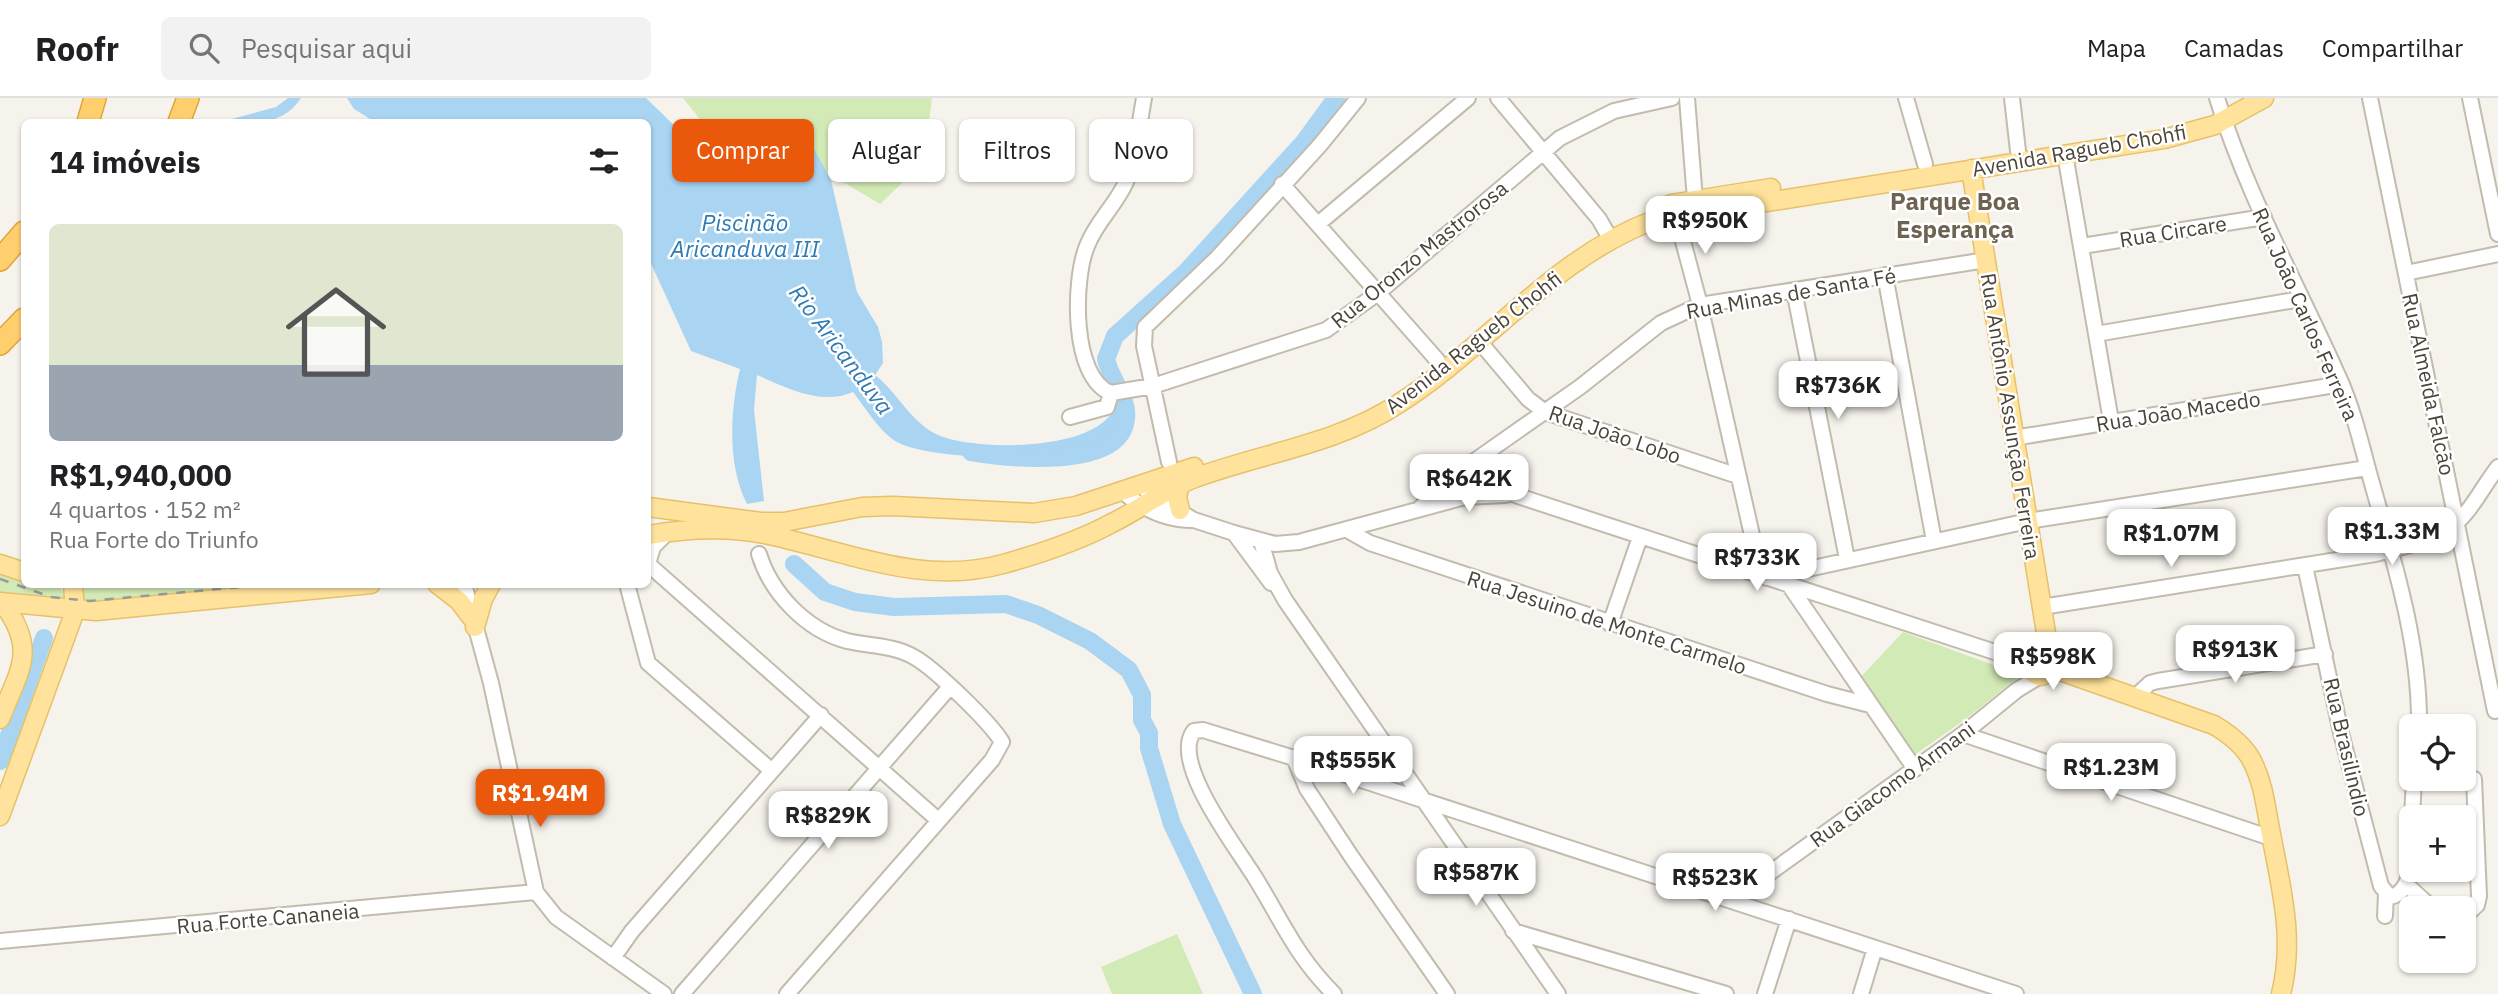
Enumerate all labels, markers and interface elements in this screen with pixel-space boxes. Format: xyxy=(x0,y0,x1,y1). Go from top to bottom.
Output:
search box xyxy=(161,17,651,80)
text: Roofr xyxy=(35,27,119,70)
icon: search xyxy=(185,29,223,67)
text: Pesquisar aqui xyxy=(241,31,412,65)
text: Mapa xyxy=(2087,32,2146,64)
text: Camadas xyxy=(2184,32,2284,64)
text: Compartilhar xyxy=(2322,32,2463,64)
street label: Avenida Ragueb Chohfi xyxy=(1970,117,2188,183)
chip: Comprar xyxy=(672,119,814,182)
chip: Alugar xyxy=(828,119,945,182)
chip: Filtros xyxy=(959,119,1075,182)
chip: Novo xyxy=(1089,119,1193,182)
text: 14 imóveis xyxy=(49,142,201,181)
icon: filters xyxy=(585,142,623,180)
street label: Rua Oronzo Mastrorosa xyxy=(1325,174,1513,334)
district label: Parque Boa Esperança xyxy=(1890,185,2020,245)
pin: R$950K xyxy=(1648,197,1762,256)
street label: Rua João Carlos Ferreira xyxy=(2246,203,2366,425)
text: R$950K xyxy=(1662,204,1748,234)
water label: Piscinão Aricanduva III xyxy=(670,207,821,263)
street label: Rua Circare xyxy=(2117,209,2229,253)
street label: Rua Minas de Santa Fé xyxy=(1684,261,1898,325)
street label: Avenida Ragueb Chohfi xyxy=(1379,264,1567,420)
icon: home xyxy=(273,269,399,395)
street label: Rua Antônio Assunção Ferreira xyxy=(1975,271,2047,561)
water label: Rio Aricanduva xyxy=(783,278,901,420)
street label: Rua Almeida Falcão xyxy=(2396,290,2462,478)
pin: R$736K xyxy=(1781,362,1895,421)
text: R$736K xyxy=(1795,369,1881,399)
street label: Rua João Macedo xyxy=(2094,384,2262,438)
street label: Rua João Lobo xyxy=(1545,398,1685,470)
pin: R$642K xyxy=(1412,454,1526,514)
text: R$1,940,000 xyxy=(49,455,232,494)
text: R$642K xyxy=(1426,462,1512,492)
text: 4 quartos · 152 m² xyxy=(49,494,241,524)
pin: R$1.33M xyxy=(2327,508,2457,567)
pin: R$1.07M xyxy=(2106,510,2236,569)
text: R$1.33M xyxy=(2344,515,2440,545)
text: R$1.07M xyxy=(2123,517,2219,547)
text: Rua Forte do Triunfo xyxy=(49,524,259,554)
pin: R$733K xyxy=(1700,533,1814,593)
text: R$733K xyxy=(1714,541,1800,571)
street label: Rua Jesuino de Monte Carmelo xyxy=(1464,564,1750,680)
pin: R$913K xyxy=(2178,626,2292,685)
pin: R$598K xyxy=(1996,632,2110,692)
text: R$913K xyxy=(2192,633,2278,663)
text: R$598K xyxy=(2010,640,2096,670)
street label: Rua Brasilindio xyxy=(2317,675,2377,819)
map controls xyxy=(2399,714,2476,973)
button: locate xyxy=(2399,714,2476,791)
street label: Rua Giacomo Armani xyxy=(1804,715,1980,853)
pin: R$555K xyxy=(1296,736,1410,796)
text: R$555K xyxy=(1310,744,1396,774)
pin: R$1.23M xyxy=(2046,744,2176,803)
text: R$1.23M xyxy=(2063,751,2159,781)
pin: R$1.94M xyxy=(475,770,605,829)
text: R$1.94M xyxy=(492,777,588,807)
pin: R$829K xyxy=(771,792,885,851)
text: R$829K xyxy=(785,799,871,829)
button: + xyxy=(2399,805,2476,882)
pin: R$587K xyxy=(1419,848,1533,908)
pin: R$523K xyxy=(1658,854,1772,913)
text: R$587K xyxy=(1433,856,1519,886)
text: R$523K xyxy=(1672,861,1758,891)
street label: Rua Forte Cananeia xyxy=(175,896,361,940)
button: − xyxy=(2399,896,2476,973)

